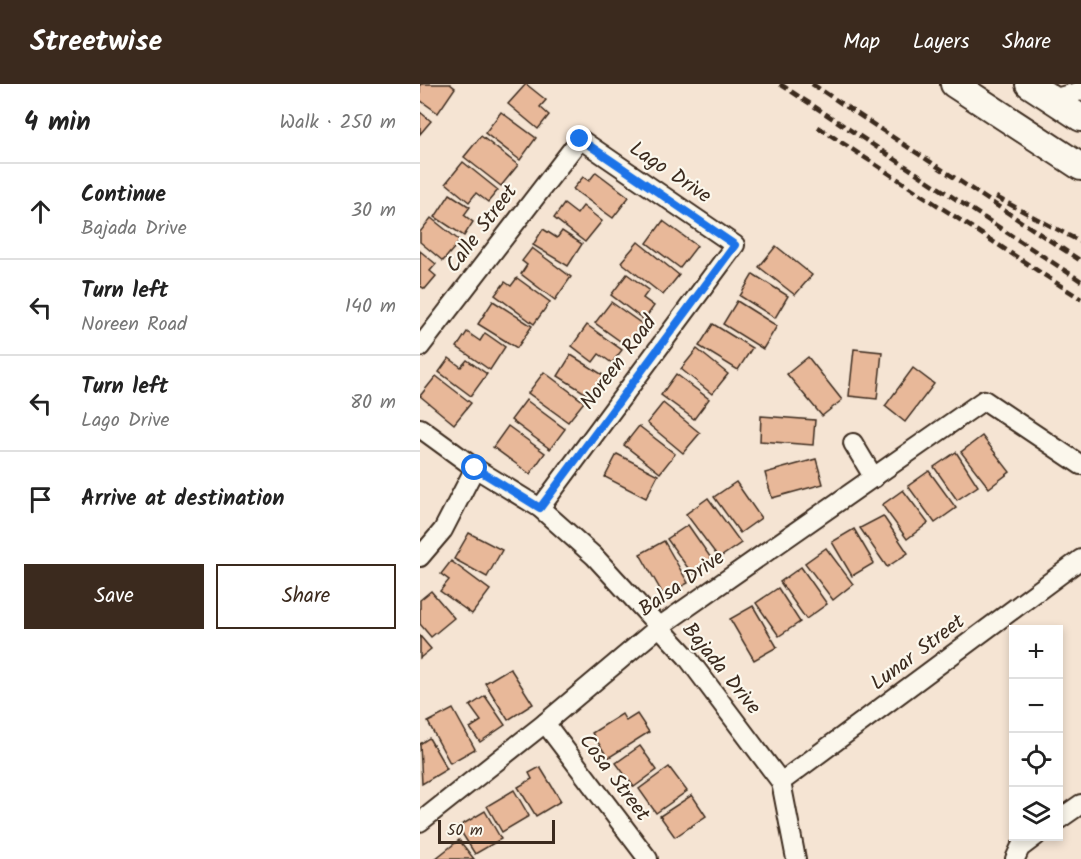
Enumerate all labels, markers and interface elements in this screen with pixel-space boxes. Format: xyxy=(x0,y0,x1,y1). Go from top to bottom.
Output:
text: Streetwise xyxy=(30,20,162,65)
text: Map xyxy=(843,26,880,59)
text: Layers xyxy=(913,26,969,59)
text: Share xyxy=(1002,26,1051,59)
text: 4 min xyxy=(24,102,91,144)
text: Walk · 250 m xyxy=(280,107,396,139)
route end xyxy=(566,125,592,151)
street label: Lago Drive xyxy=(622,133,718,213)
street label: Calle Street xyxy=(438,177,527,280)
text: Continue xyxy=(81,178,166,213)
icon: ahead xyxy=(24,195,57,228)
text: 30 m xyxy=(351,195,396,227)
text: Bajada Drive xyxy=(81,213,187,245)
text: Turn left xyxy=(81,274,168,309)
icon: left xyxy=(24,291,57,324)
text: 140 m xyxy=(345,291,396,323)
street label: Noreen Road xyxy=(572,308,666,417)
text: Noreen Road xyxy=(81,309,187,341)
text: Turn left xyxy=(81,370,168,405)
icon: left xyxy=(24,387,57,420)
text: 80 m xyxy=(350,387,396,419)
text: Lago Drive xyxy=(81,405,170,437)
route start xyxy=(461,454,487,480)
text: Arrive at destination xyxy=(81,482,284,517)
icon: arrive xyxy=(24,483,57,516)
street label: Balsa Drive xyxy=(632,542,733,626)
button: Save xyxy=(24,564,204,629)
button: Share xyxy=(216,564,396,629)
street label: Lunar Street xyxy=(864,606,973,700)
street label: Bajada Drive xyxy=(673,615,769,723)
map controls xyxy=(1009,625,1063,841)
button: + xyxy=(1009,625,1063,679)
button: − xyxy=(1009,679,1063,733)
street label: Cosa Street xyxy=(570,727,659,830)
button: locate xyxy=(1009,733,1063,787)
button: layers xyxy=(1009,787,1063,841)
scale bar xyxy=(438,817,555,844)
text: 50 m xyxy=(447,818,483,843)

